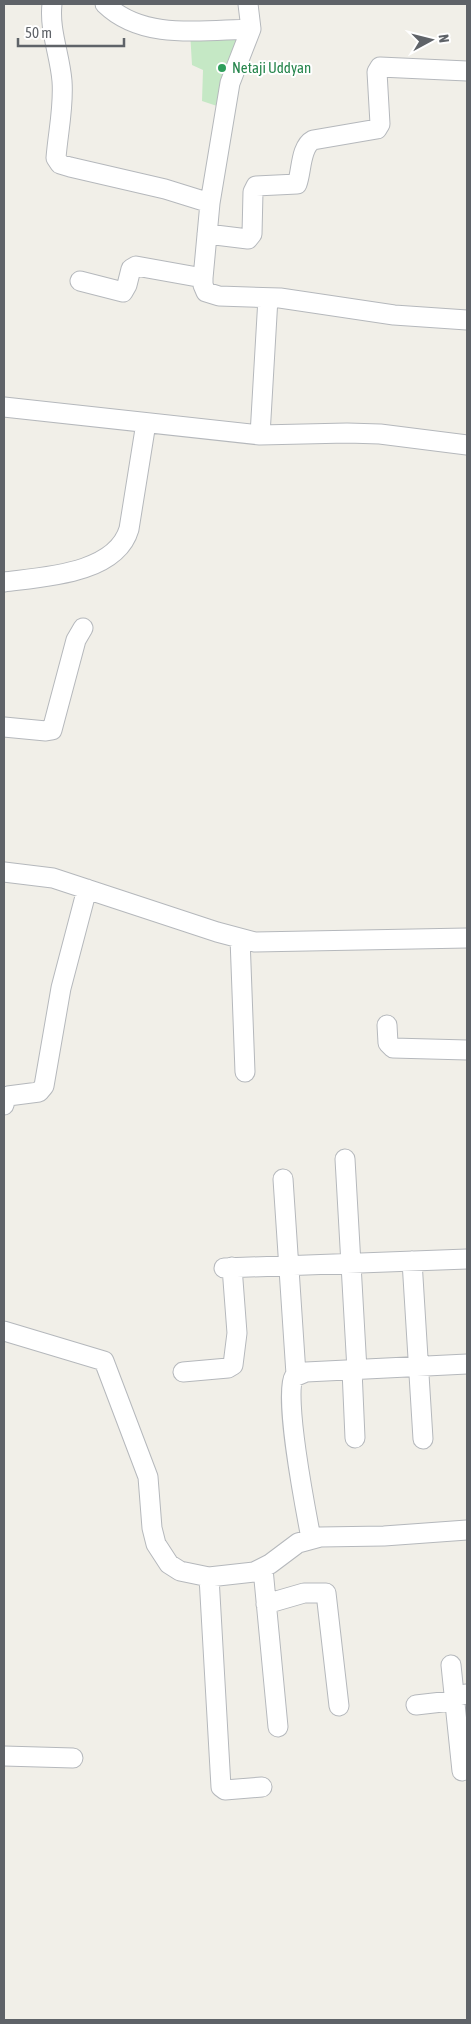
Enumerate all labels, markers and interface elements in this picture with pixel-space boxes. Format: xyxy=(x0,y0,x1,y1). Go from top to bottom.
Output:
scale bar xyxy=(18,15,124,47)
north arrow xyxy=(406,15,456,65)
text: 50 m xyxy=(25,24,52,41)
text: N xyxy=(435,33,452,43)
place label: Netaji Uddyan xyxy=(232,59,311,76)
marker: Netaji Uddyan xyxy=(216,62,228,74)

